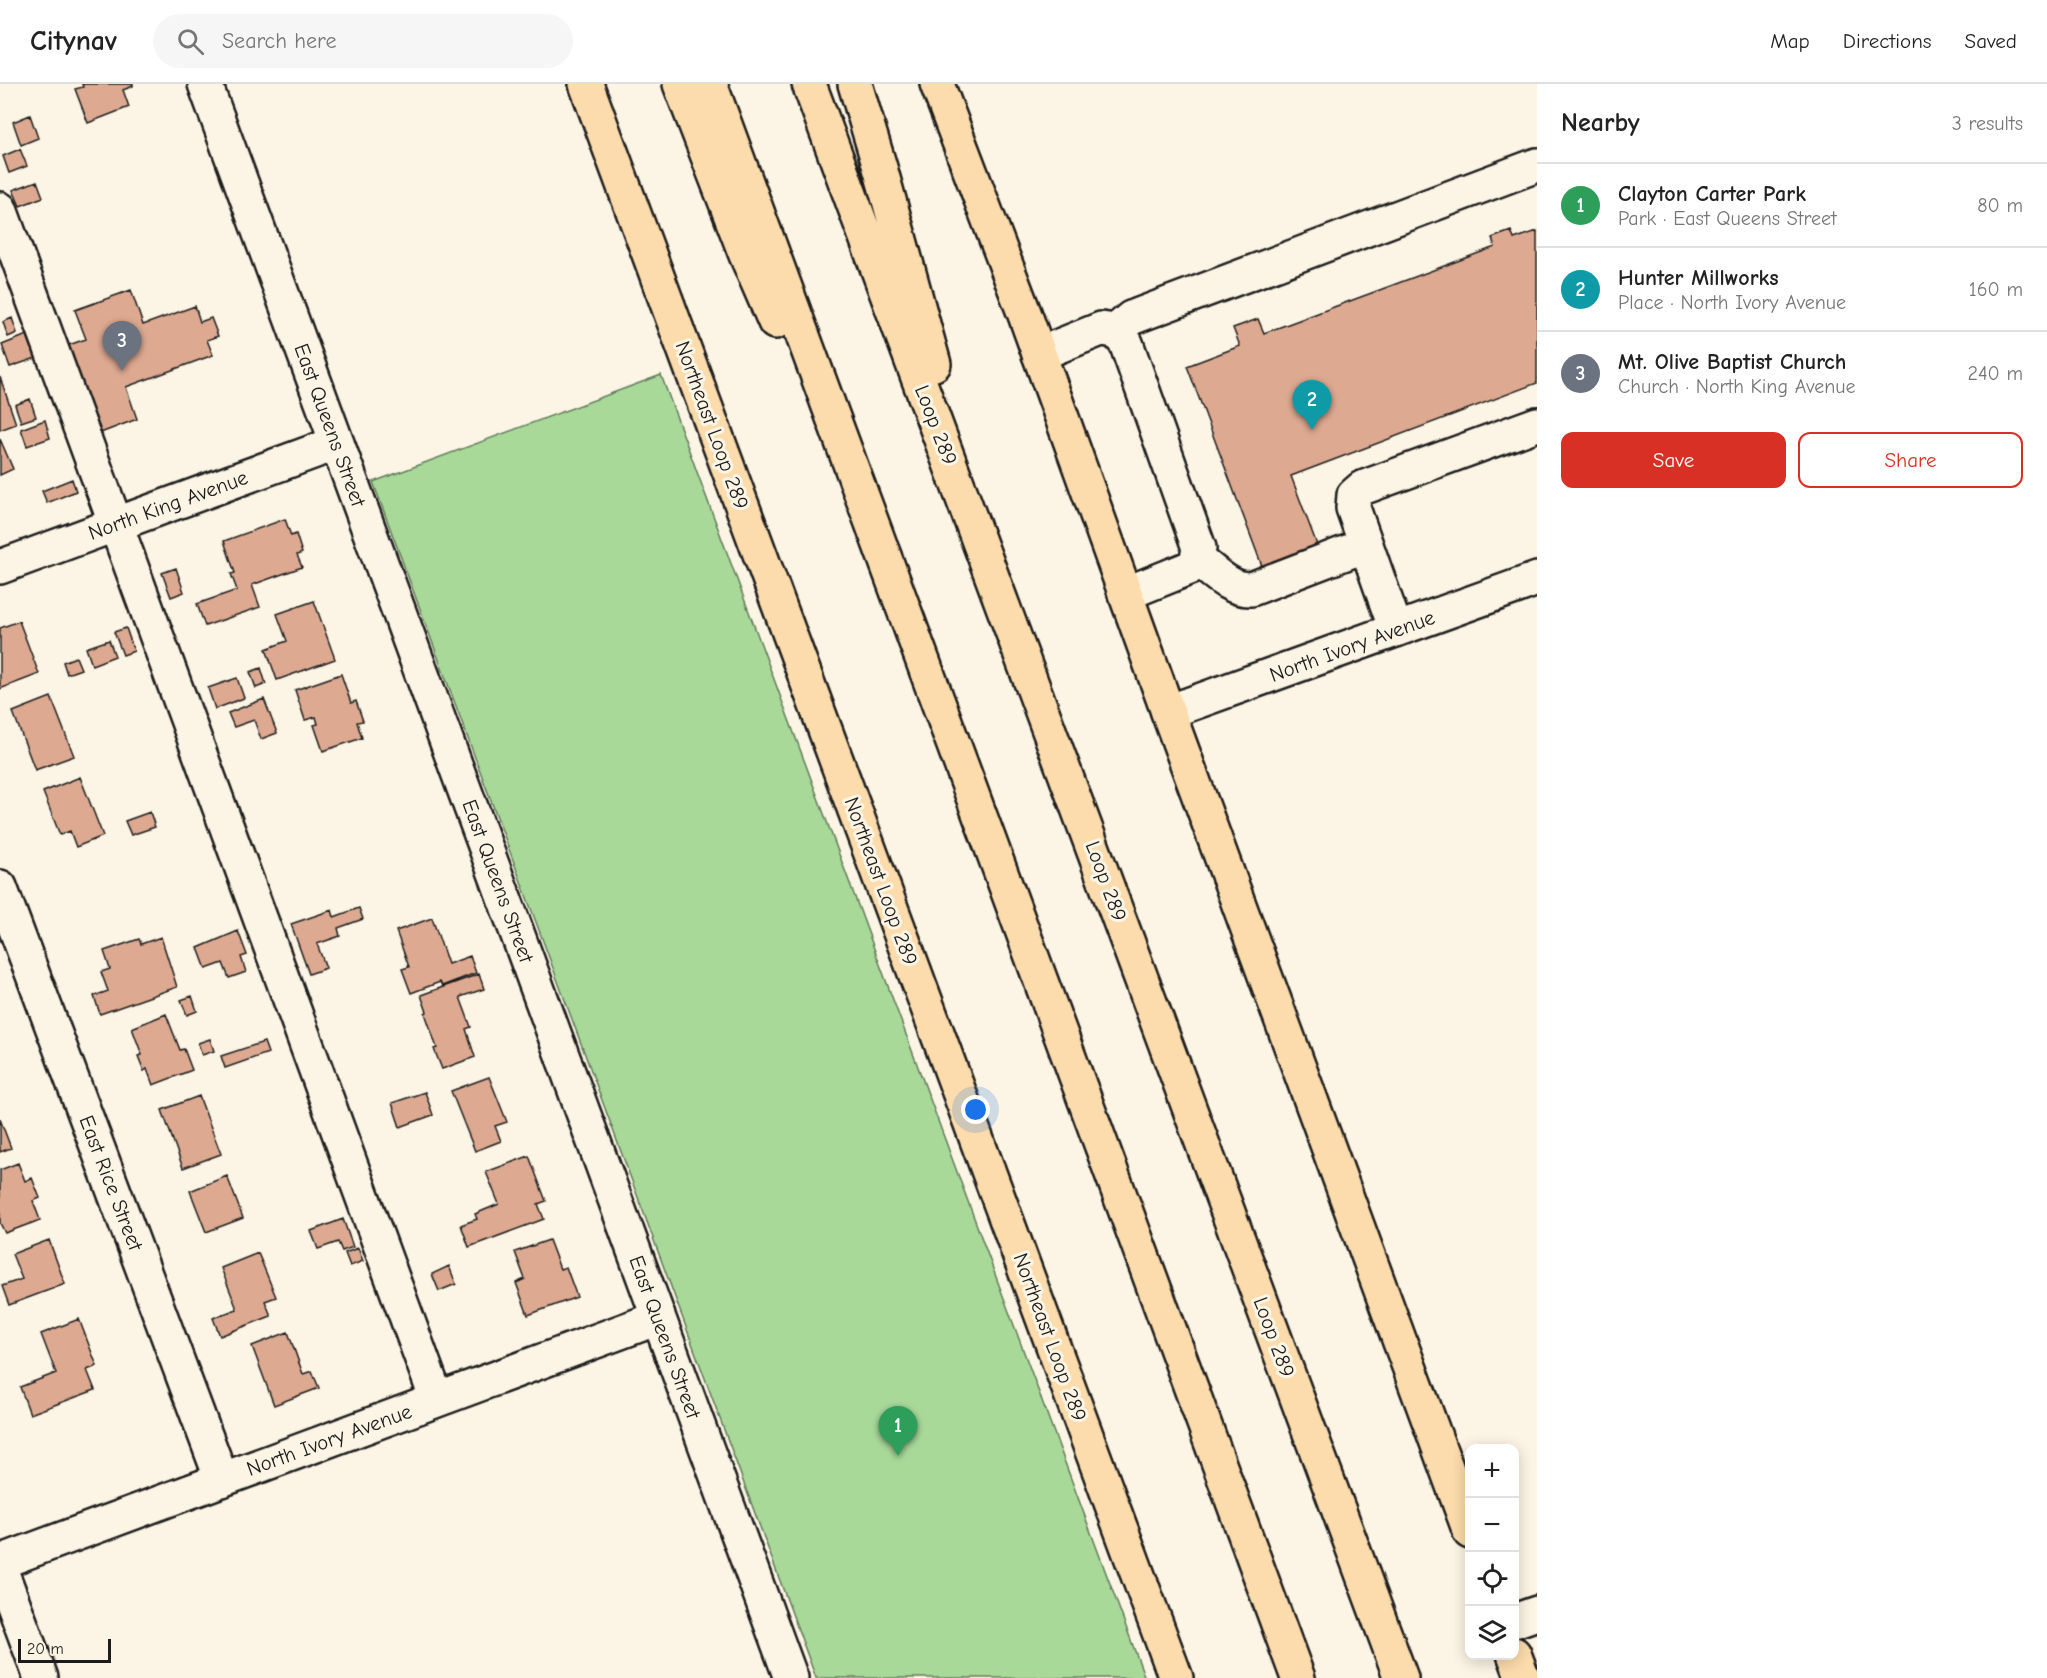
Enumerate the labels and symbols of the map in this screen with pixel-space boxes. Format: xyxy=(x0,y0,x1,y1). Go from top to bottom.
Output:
pin: 3 xyxy=(102,322,142,371)
street label: Northeast Loop 289 xyxy=(670,338,754,512)
street label: East Queens Street xyxy=(289,340,371,511)
pin: 2 xyxy=(1292,380,1332,430)
street label: Loop 289 xyxy=(910,382,962,468)
street label: North King Avenue xyxy=(85,465,251,545)
street label: North Ivory Avenue xyxy=(1266,605,1438,687)
street label: Northeast Loop 289 xyxy=(839,794,923,968)
street label: East Queens Street xyxy=(457,796,539,967)
street label: Loop 289 xyxy=(1080,838,1132,924)
your location xyxy=(961,1095,990,1124)
street label: East Rice Street xyxy=(74,1112,148,1255)
street label: Northeast Loop 289 xyxy=(1008,1250,1092,1424)
street label: East Queens Street xyxy=(624,1252,706,1423)
street label: Loop 289 xyxy=(1248,1294,1300,1380)
street label: North Ivory Avenue xyxy=(243,1399,415,1481)
pin: 1 xyxy=(878,1406,918,1456)
scale bar xyxy=(18,1636,111,1664)

